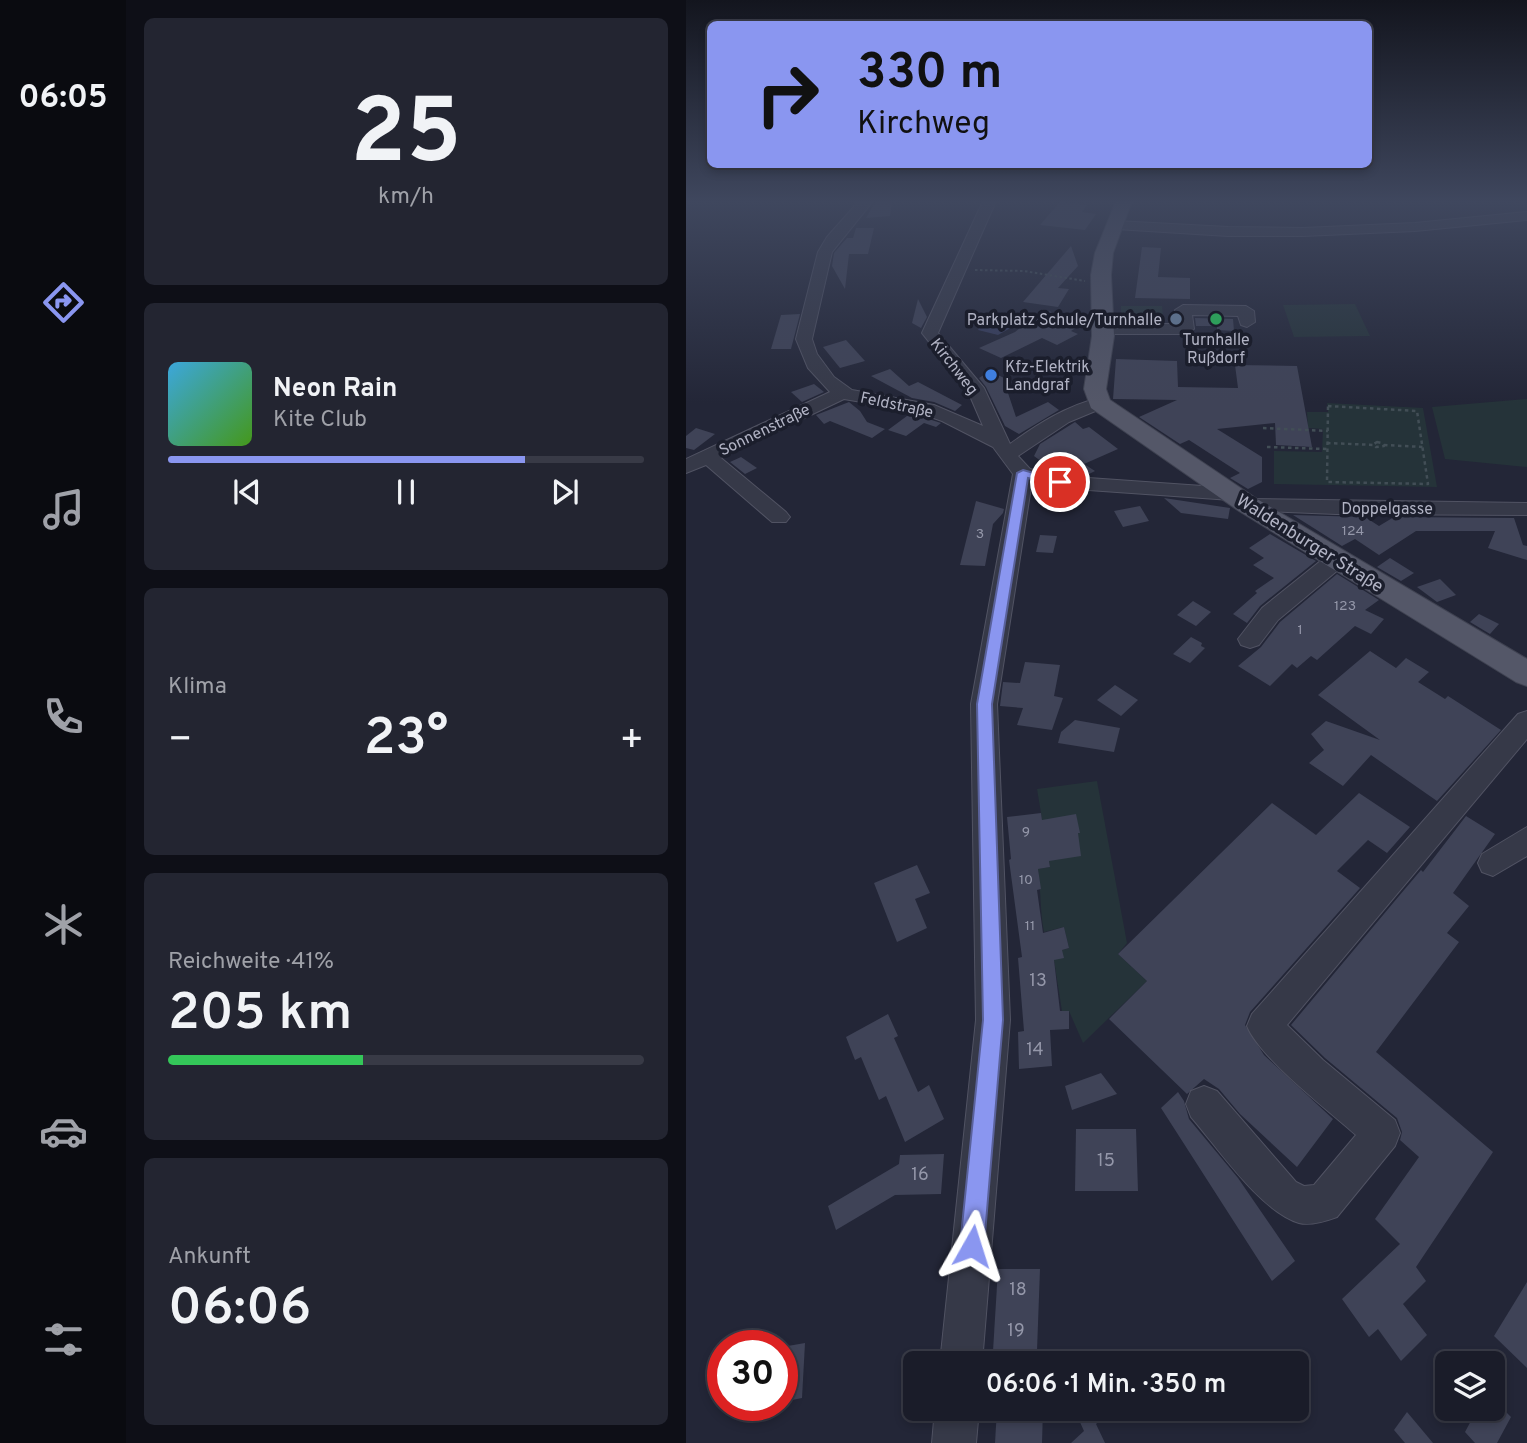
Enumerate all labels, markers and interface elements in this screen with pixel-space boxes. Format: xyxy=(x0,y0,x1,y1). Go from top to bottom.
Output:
text: 330 m xyxy=(857,44,1002,106)
icon: right xyxy=(742,49,833,140)
text: 06:05 xyxy=(18,79,108,119)
text: 25 xyxy=(350,80,462,195)
text: Kirchweg xyxy=(857,105,990,145)
text: km/h xyxy=(378,183,434,212)
icon: directions xyxy=(39,278,88,327)
place label: Parkplatz Schule/Turnhalle xyxy=(967,311,1162,331)
marker: Parkplatz Schule/Turnhalle xyxy=(1168,311,1184,327)
marker: Turnhalle Rußdorf xyxy=(1208,311,1224,327)
place label: Turnhalle Rußdorf xyxy=(1182,331,1250,369)
street label: Kirchweg xyxy=(925,335,982,400)
place label: Kfz-Elektrik Landgraf xyxy=(1005,358,1090,396)
marker: Kfz-Elektrik Landgraf xyxy=(983,367,999,383)
text: Neon Rain xyxy=(273,373,398,406)
street label: Feldstraße xyxy=(858,388,935,423)
street label: Sonnenstraße xyxy=(716,400,814,461)
text: Kite Club xyxy=(273,406,367,435)
pin xyxy=(1030,452,1090,512)
icon: arrive xyxy=(1041,463,1079,501)
icon: previous xyxy=(228,473,266,511)
icon: pause xyxy=(387,473,425,511)
icon: next xyxy=(546,473,584,511)
icon: music xyxy=(39,485,88,534)
street label: Waldenburger Straße xyxy=(1231,490,1387,599)
street label: Doppelgasse xyxy=(1341,500,1433,520)
house number: 124 xyxy=(1342,523,1364,540)
house number: 3 xyxy=(976,526,984,543)
house number: 123 xyxy=(1334,598,1356,615)
house number: 1 xyxy=(1297,622,1303,639)
text: Klima xyxy=(168,673,227,702)
icon: phone xyxy=(39,692,88,741)
text: 23° xyxy=(364,707,448,773)
text: − xyxy=(168,717,193,766)
text: + xyxy=(619,717,644,766)
house number: 9 xyxy=(1022,824,1030,841)
house number: 10 xyxy=(1019,872,1033,889)
icon: climate xyxy=(39,900,88,949)
house number: 11 xyxy=(1025,918,1035,935)
text: Reichweite · 41% xyxy=(168,948,334,977)
house number: 13 xyxy=(1029,970,1047,993)
text: 205 km xyxy=(168,982,352,1048)
house number: 14 xyxy=(1026,1039,1044,1062)
icon: car xyxy=(39,1107,88,1156)
house number: 15 xyxy=(1097,1150,1115,1173)
house number: 16 xyxy=(911,1164,929,1187)
position arrow xyxy=(935,1209,1009,1283)
text: Ankunft xyxy=(168,1243,251,1272)
text: 06:06 xyxy=(168,1277,311,1343)
house number: 18 xyxy=(1009,1279,1027,1302)
icon: filters xyxy=(39,1315,88,1364)
house number: 19 xyxy=(1007,1320,1025,1343)
speed limit sign: 30 xyxy=(707,1330,798,1421)
map controls xyxy=(1435,1351,1505,1421)
button: layers xyxy=(1435,1351,1505,1421)
text: 06:06 · 1 Min. · 350 m xyxy=(986,1369,1226,1402)

